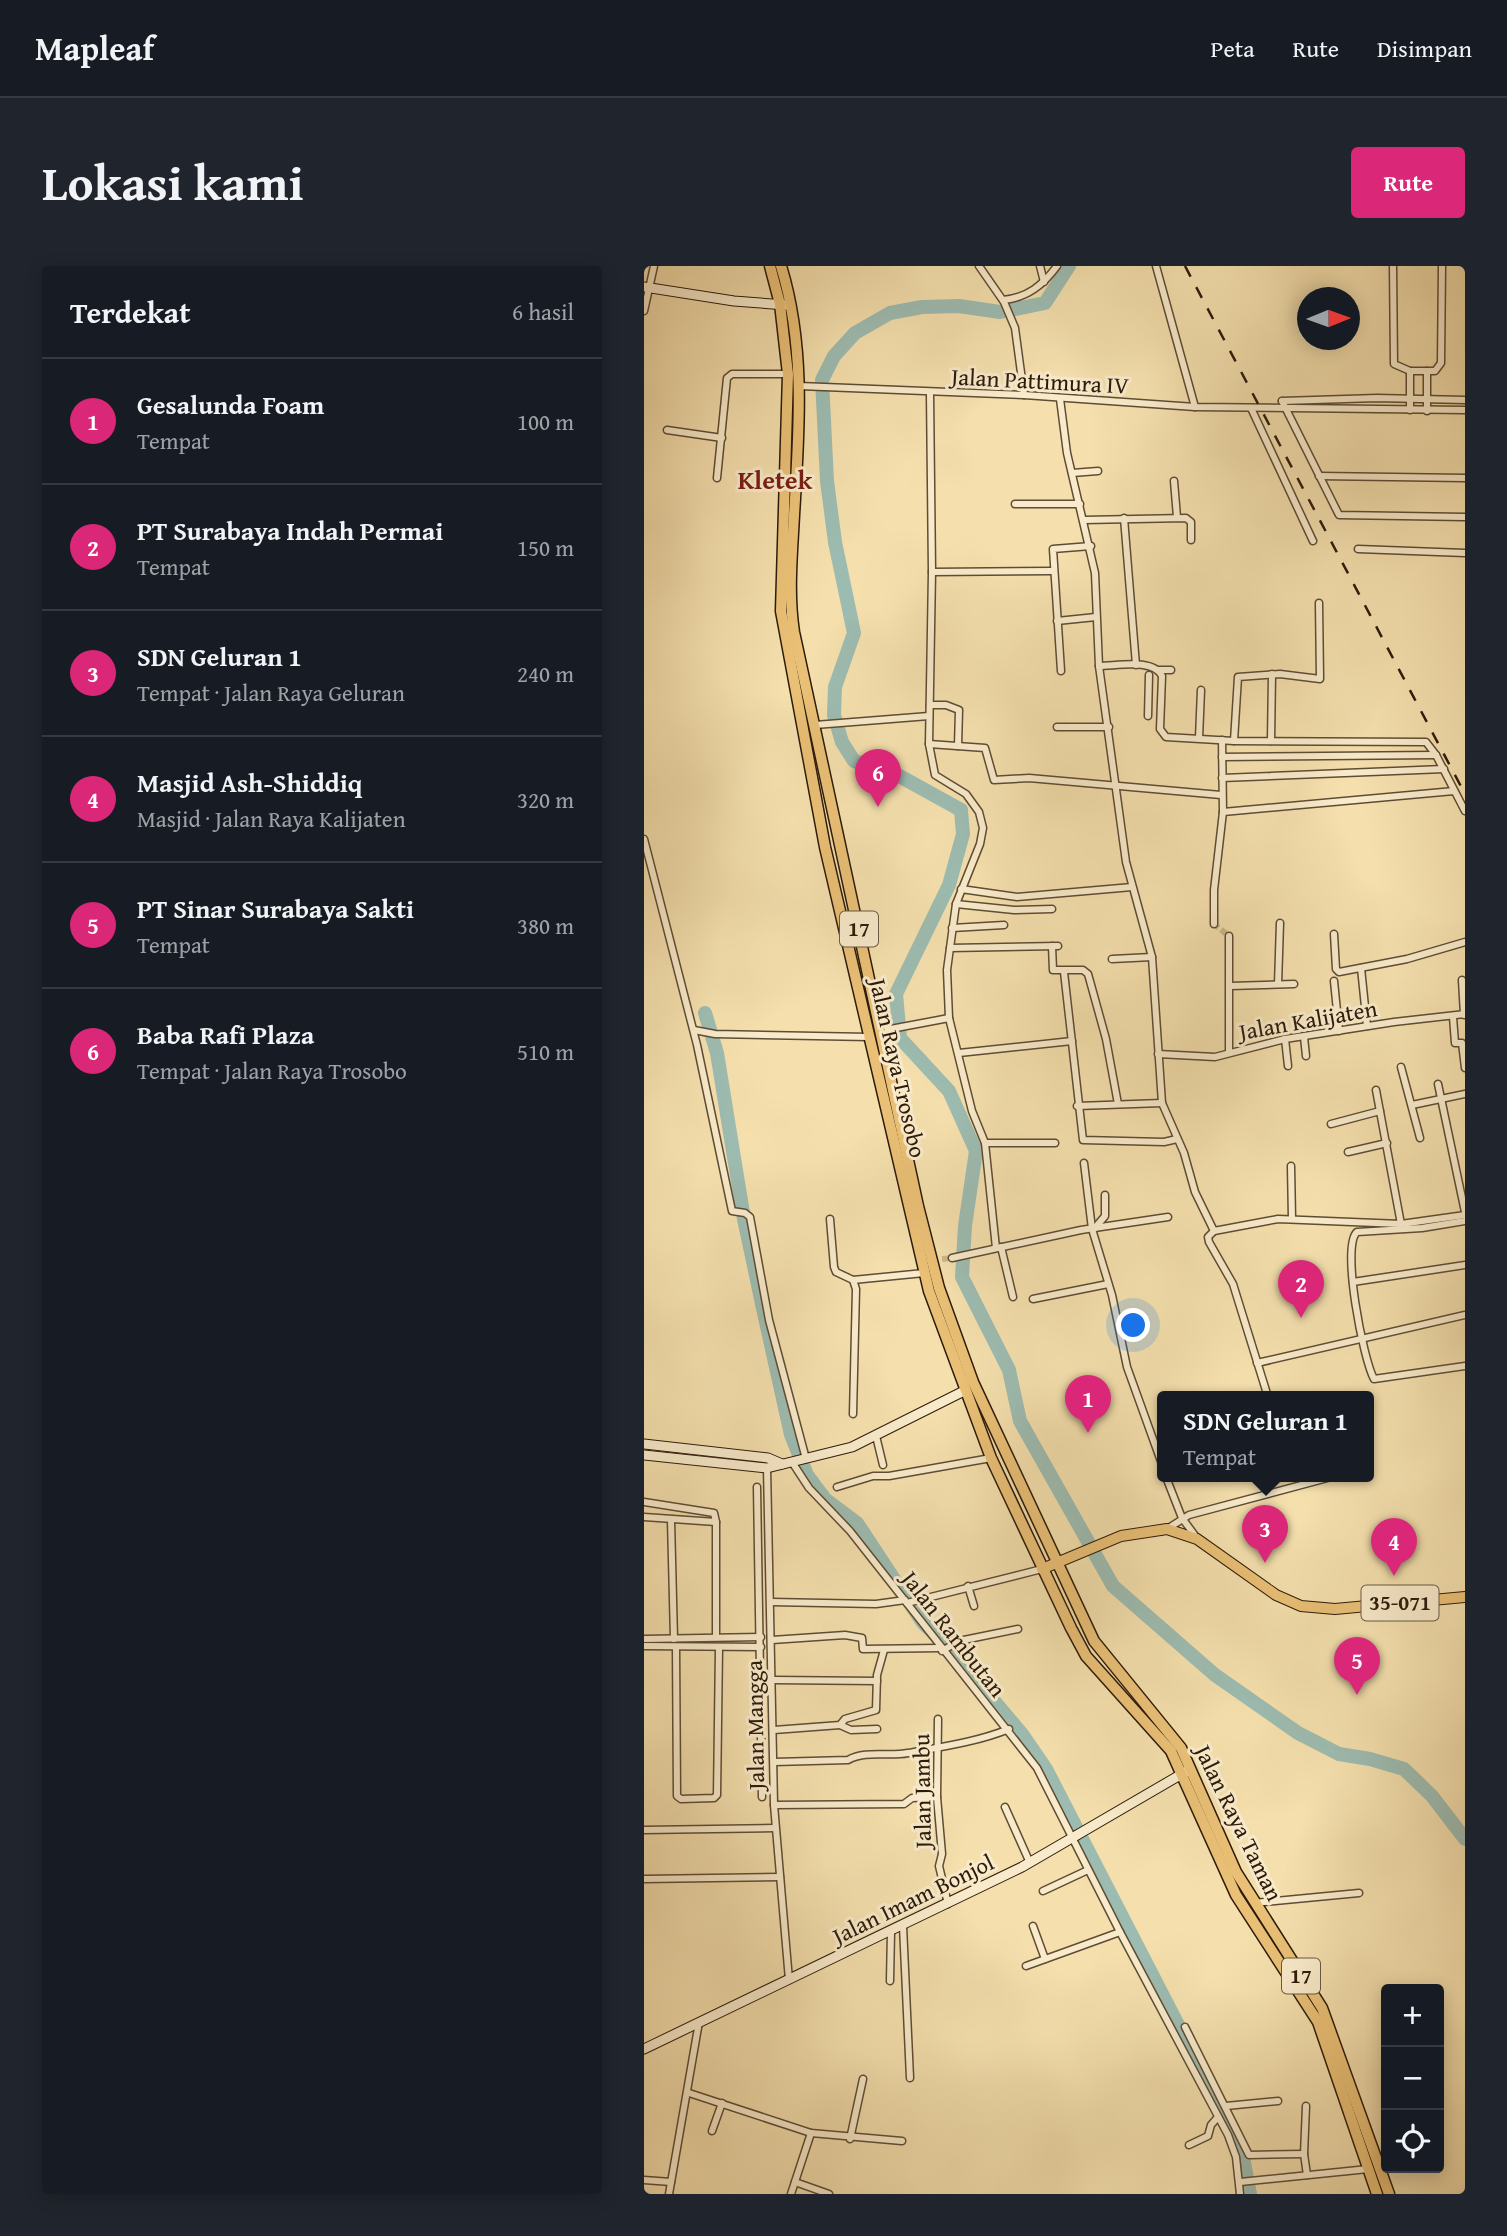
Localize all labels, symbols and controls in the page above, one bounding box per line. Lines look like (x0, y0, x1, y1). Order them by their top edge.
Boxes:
text: Mapleaf (35, 24, 154, 72)
text: Peta (1211, 31, 1254, 66)
text: Rute (1292, 31, 1339, 66)
text: Disimpan (1377, 31, 1472, 66)
text: Lokasi kami (42, 146, 304, 218)
button: Rute (1351, 147, 1465, 218)
north arrow (1297, 287, 1360, 350)
text: Terdekat (70, 290, 190, 334)
text: 6 hasil (512, 295, 574, 328)
street label: Jalan Pattimura IV (947, 359, 1130, 402)
text: Gesalunda Foam (137, 385, 324, 424)
text: 1 (87, 405, 99, 438)
text: 100 m (517, 405, 574, 438)
text: Tempat (137, 424, 210, 457)
district label: Kletek (738, 460, 813, 499)
text: PT Surabaya Indah Permai (137, 511, 443, 550)
text: 2 (87, 531, 99, 564)
text: 150 m (517, 531, 574, 564)
text: Tempat (137, 550, 210, 583)
text: SDN Geluran 1 (137, 637, 302, 676)
text: 3 (87, 657, 99, 690)
text: 240 m (517, 657, 574, 690)
text: Tempat · Jalan Raya Geluran (137, 676, 405, 709)
pin: 6 (855, 749, 901, 807)
text: Masjid Ash-Shiddiq (137, 763, 362, 802)
text: 4 (87, 783, 99, 816)
text: 320 m (517, 783, 574, 816)
text: Masjid · Jalan Raya Kalijaten (137, 802, 406, 835)
text: PT Sinar Surabaya Sakti (137, 889, 414, 928)
text: 5 (87, 909, 99, 942)
text: 380 m (517, 909, 574, 942)
road number: 17 (840, 912, 878, 946)
text: Tempat (137, 928, 210, 961)
street label: Jalan Raya Trosobo (861, 972, 935, 1161)
street label: Jalan Kalijaten (1233, 991, 1380, 1048)
text: Baba Rafi Plaza (137, 1015, 314, 1054)
text: 6 (87, 1035, 99, 1068)
text: 510 m (517, 1035, 574, 1068)
text: Tempat · Jalan Raya Trosobo (137, 1054, 407, 1087)
pin: 2 (1278, 1260, 1324, 1318)
your location (1116, 1308, 1150, 1342)
pin: 1 (1065, 1375, 1111, 1433)
popup (1157, 1391, 1374, 1482)
text: SDN Geluran 1 (1183, 1401, 1348, 1440)
text: Tempat (1183, 1440, 1256, 1473)
pin: 3 (1242, 1505, 1288, 1563)
pin: 4 (1371, 1518, 1417, 1576)
street label: Jalan Rambutan (893, 1561, 1014, 1704)
road number: 35-071 (1362, 1586, 1438, 1620)
pin: 5 (1334, 1637, 1380, 1695)
street label: Jalan Mangga (737, 1660, 772, 1793)
street label: Jalan Jambu (904, 1733, 939, 1852)
street label: Jalan Raya Taman (1186, 1736, 1292, 1906)
street label: Jalan Imam Bonjol (824, 1845, 999, 1953)
road number: 17 (1282, 1958, 1320, 1994)
map controls (1381, 1984, 1444, 2173)
button: + (1381, 1984, 1444, 2047)
button: − (1381, 2047, 1444, 2110)
button: locate (1381, 2110, 1444, 2173)

